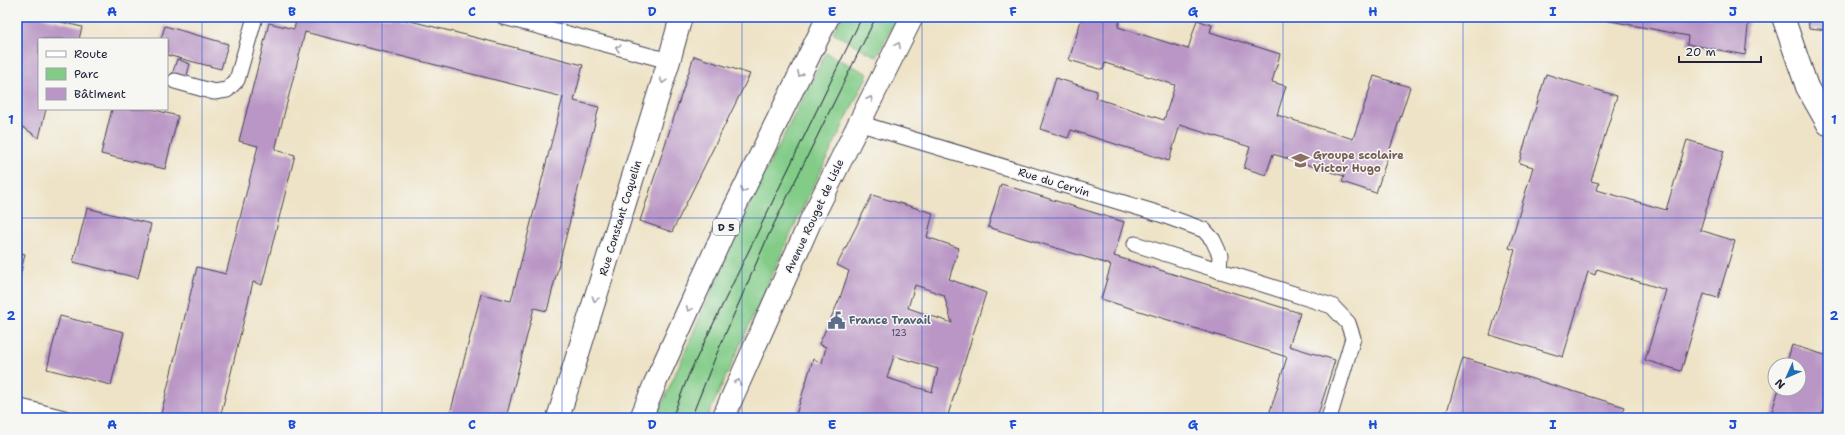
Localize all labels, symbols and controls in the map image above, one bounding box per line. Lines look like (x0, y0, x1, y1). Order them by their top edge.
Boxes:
text: A (107, 3, 117, 20)
text: B (288, 3, 296, 20)
text: C (468, 3, 476, 20)
text: D (647, 3, 657, 20)
text: E (828, 3, 837, 20)
text: F (1009, 3, 1017, 20)
text: G (1188, 3, 1199, 20)
text: H (1368, 3, 1378, 20)
text: I (1549, 3, 1557, 20)
text: J (1729, 3, 1737, 20)
legend (38, 38, 168, 110)
scale bar (1679, 38, 1761, 64)
one-way arrow (893, 41, 901, 49)
one-way arrow (615, 44, 621, 52)
text: 20 m (1685, 44, 1716, 60)
text: Route (74, 46, 108, 62)
text: Parc (74, 66, 99, 82)
one-way arrow (797, 69, 805, 77)
one-way arrow (659, 78, 668, 85)
text: Bâtiment (74, 86, 126, 102)
one-way arrow (866, 96, 873, 104)
text: 1 (8, 111, 14, 128)
text: 1 (1831, 111, 1837, 128)
place label: Groupe scolaire Victor Hugo (1313, 148, 1404, 176)
school or university icon: Groupe scolaire Victor Hugo (1290, 151, 1310, 171)
street label: Avenue Rouget de Lisle (781, 157, 848, 276)
street label: Rue Constant Coquelin (596, 158, 645, 278)
street label: Rue du Cervin (1016, 165, 1092, 201)
one-way arrow (740, 186, 747, 194)
road number: D 5 (713, 219, 739, 235)
one-way arrow (591, 295, 600, 302)
one-way arrow (685, 305, 693, 312)
text: 2 (6, 307, 16, 324)
text: 2 (1829, 307, 1839, 324)
public building icon: France Travail (826, 310, 846, 330)
place label: France Travail (849, 313, 931, 328)
house number: 123 (891, 327, 907, 339)
north arrow (1767, 357, 1807, 397)
text: N (1772, 375, 1789, 392)
one-way arrow (734, 379, 742, 386)
text: A (107, 416, 117, 433)
text: B (288, 416, 296, 433)
text: C (468, 416, 476, 433)
text: D (647, 416, 657, 433)
text: E (828, 416, 837, 433)
text: F (1009, 416, 1017, 433)
text: G (1188, 416, 1199, 433)
text: H (1368, 416, 1378, 433)
text: I (1549, 416, 1557, 433)
text: J (1729, 416, 1737, 433)

